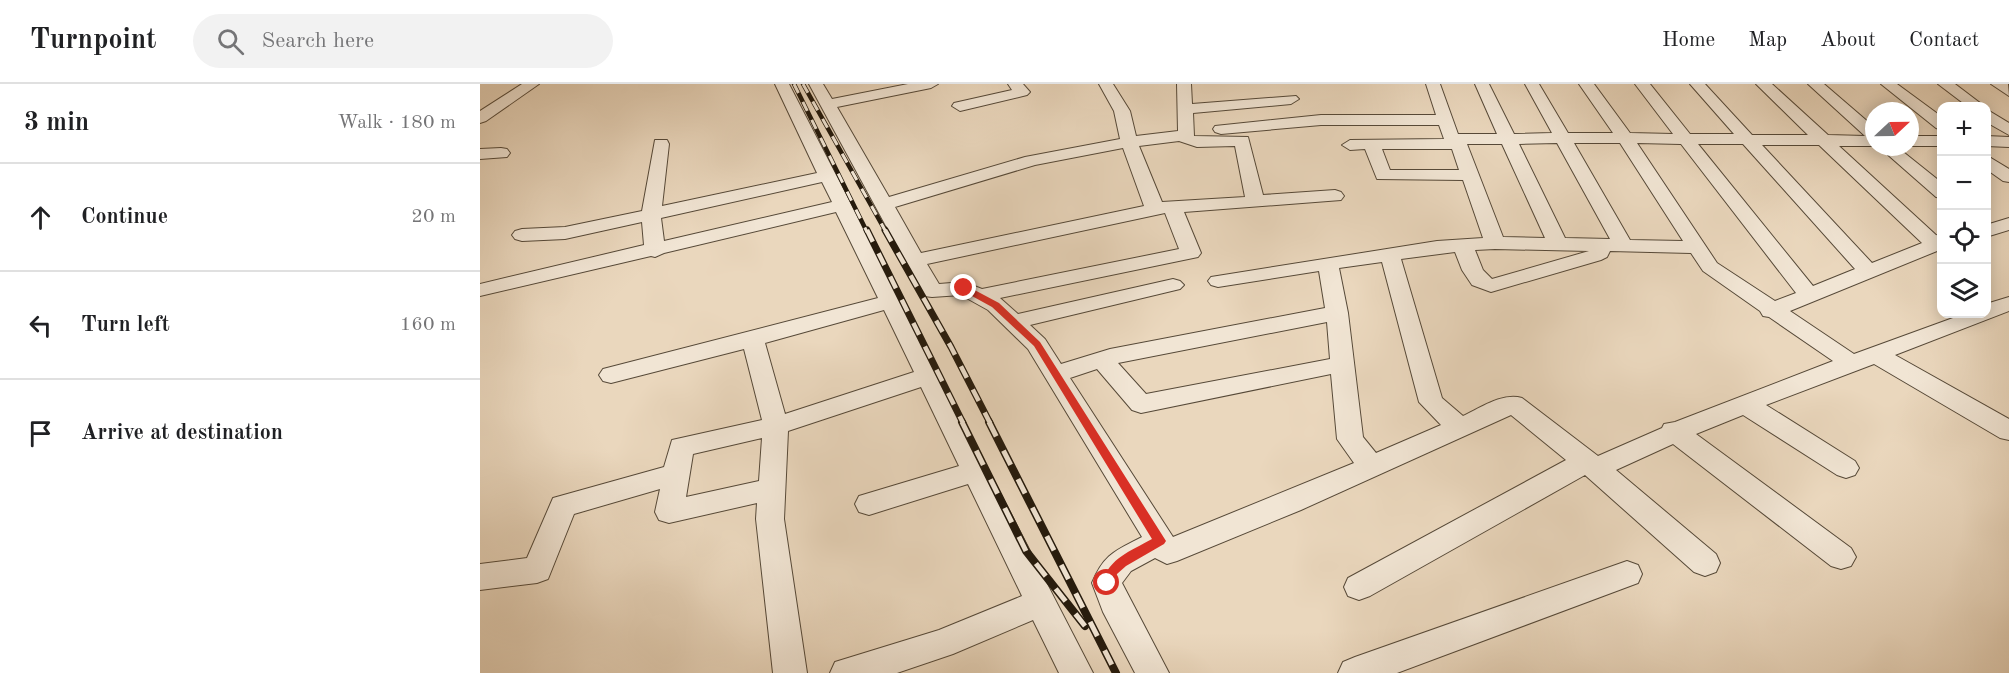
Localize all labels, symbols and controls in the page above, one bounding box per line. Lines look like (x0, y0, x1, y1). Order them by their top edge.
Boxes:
search box (193, 14, 613, 68)
icon: search (214, 25, 247, 58)
text: Turnpoint (30, 27, 157, 55)
text: Search here (262, 30, 374, 52)
text: Home (1662, 30, 1715, 51)
text: Map (1748, 30, 1787, 51)
text: About (1820, 30, 1876, 51)
text: Contact (1909, 30, 1979, 51)
north arrow (1865, 102, 1919, 156)
map controls (1937, 102, 1991, 318)
button: + (1937, 102, 1991, 156)
text: 3 min (24, 110, 89, 136)
text: Walk · 180 m (337, 113, 456, 133)
button: − (1937, 156, 1991, 210)
icon: ahead (24, 201, 57, 234)
text: Continue (81, 206, 168, 228)
text: 20 m (411, 207, 456, 227)
button: locate (1937, 210, 1991, 264)
button: layers (1937, 264, 1991, 318)
route end (950, 274, 976, 300)
icon: left (24, 309, 57, 342)
text: Turn left (81, 314, 170, 336)
text: 160 m (400, 315, 456, 335)
icon: arrive (24, 417, 57, 450)
text: Arrive at destination (81, 422, 283, 444)
route start (1093, 569, 1119, 595)

